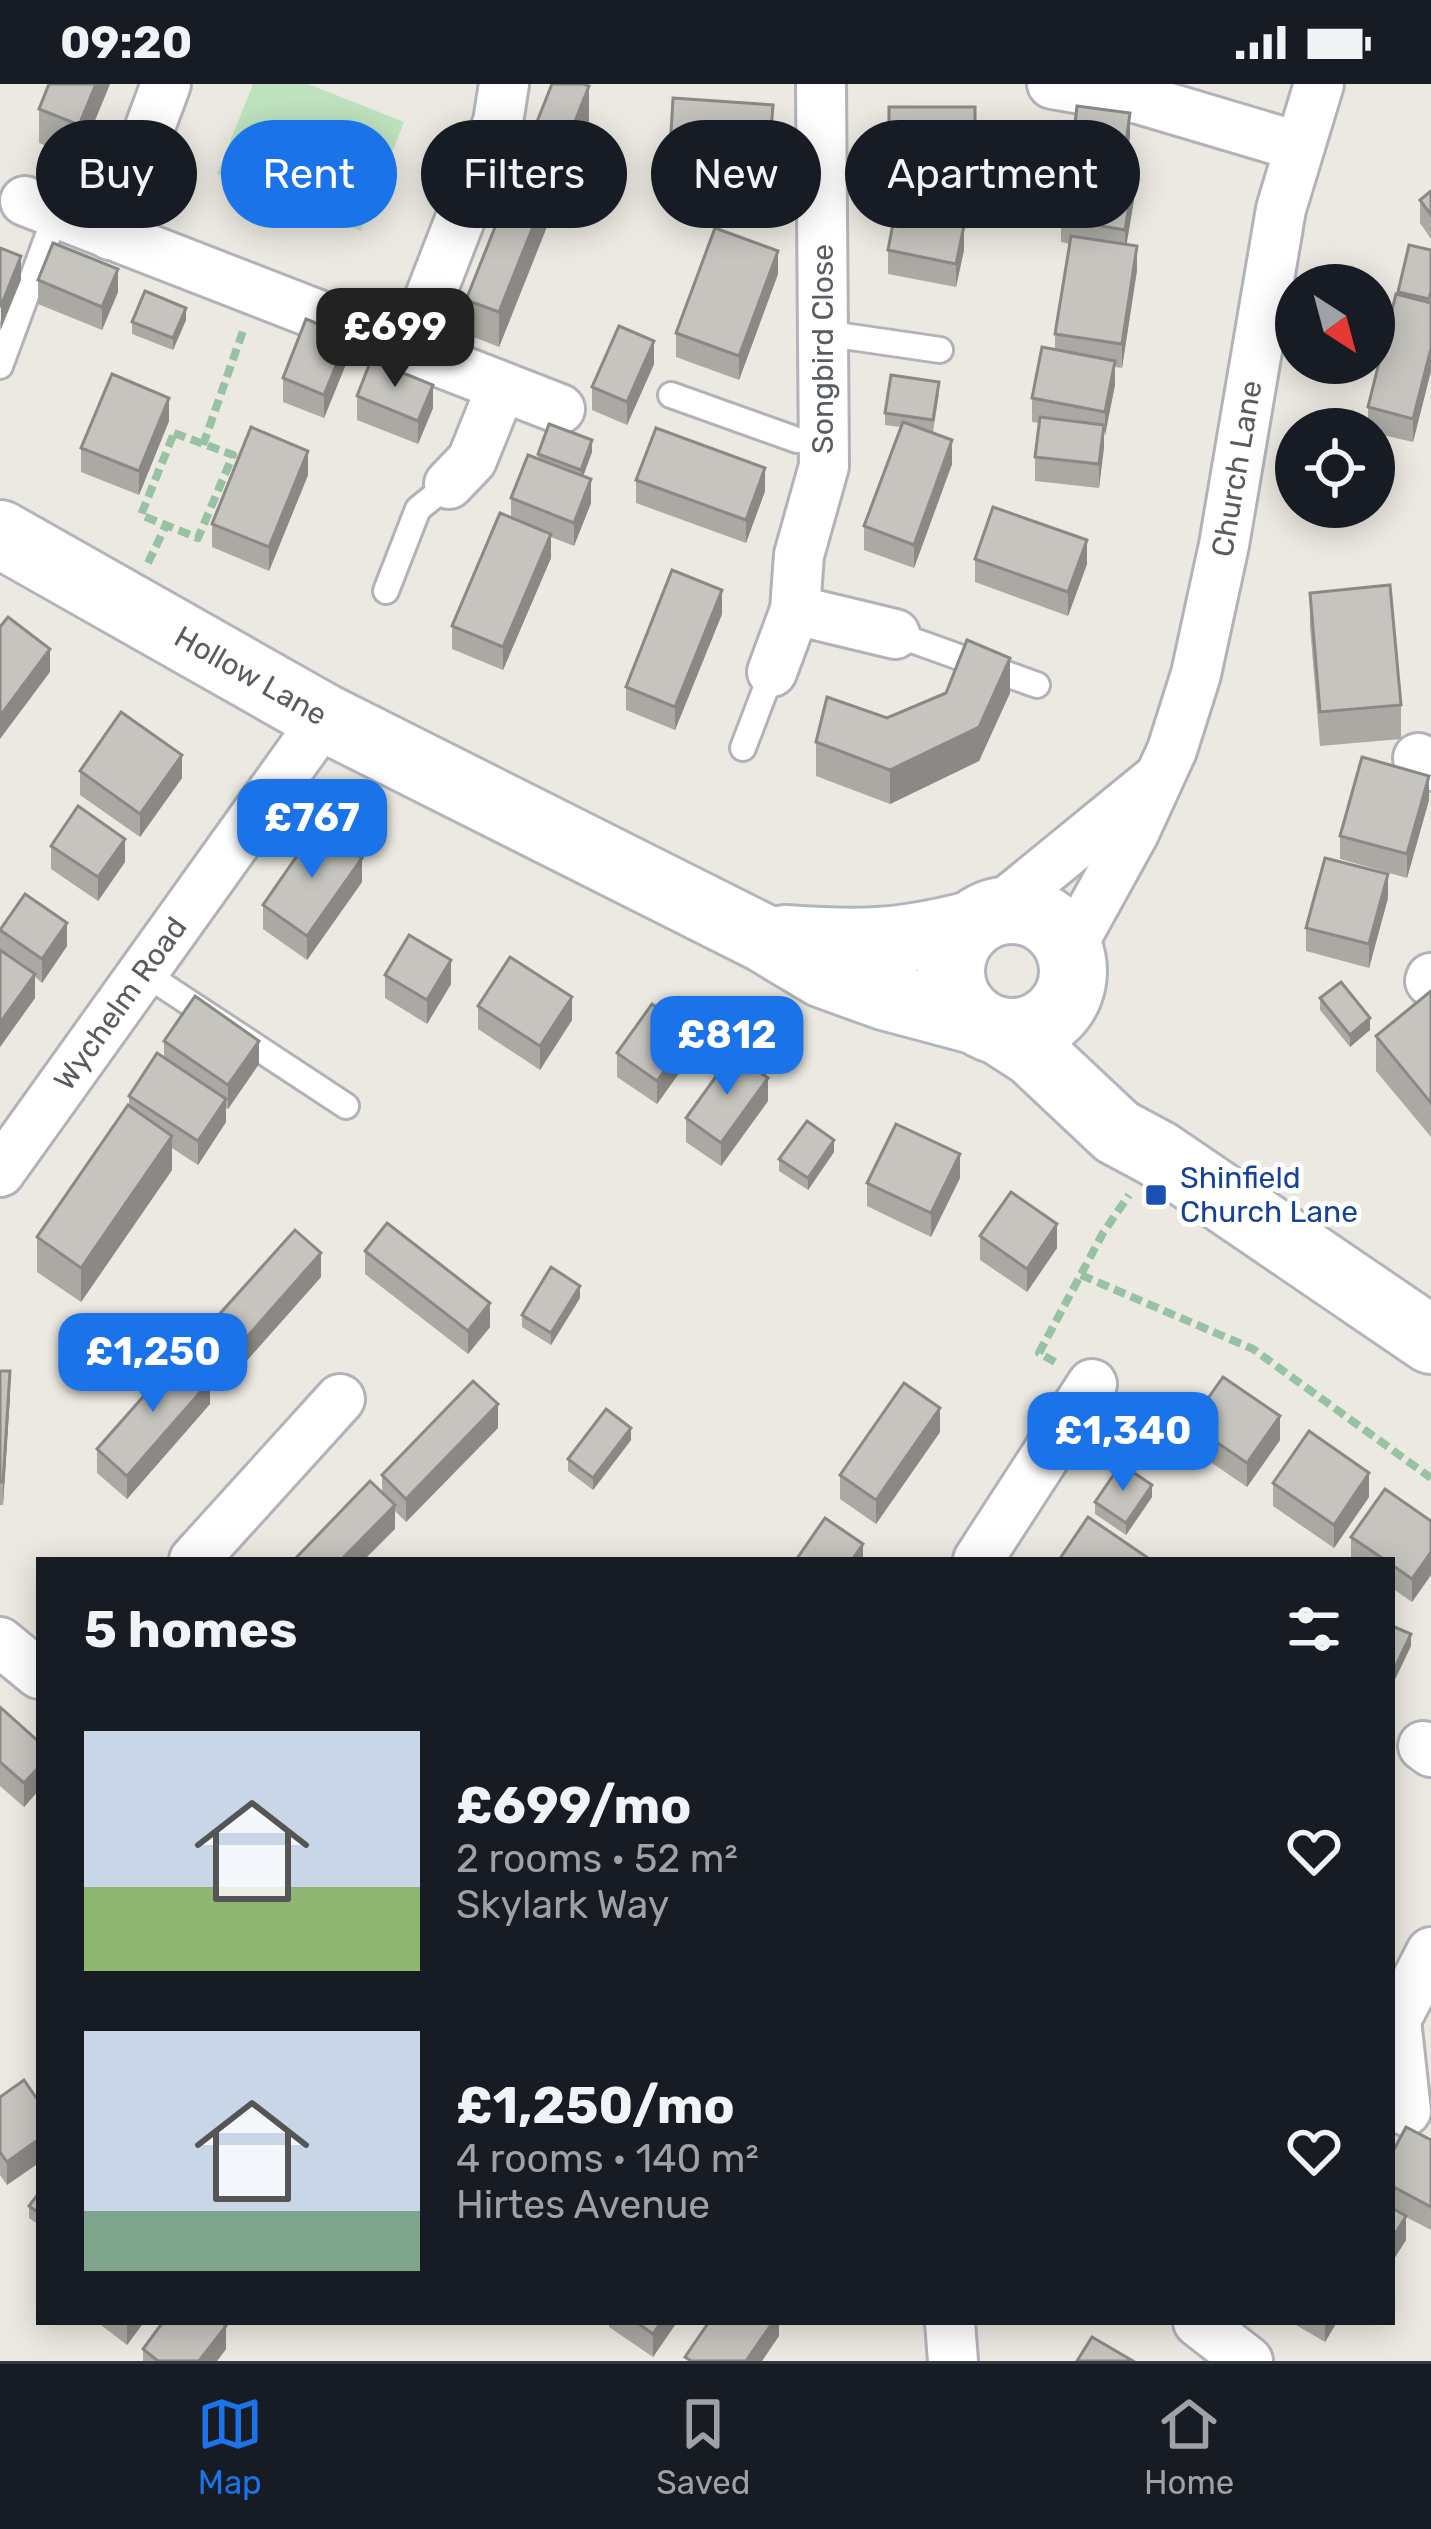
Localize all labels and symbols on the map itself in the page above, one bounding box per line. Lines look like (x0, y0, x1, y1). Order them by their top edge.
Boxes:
street label: Songbird Close (805, 244, 841, 454)
north arrow (1275, 264, 1395, 384)
pin: £699 (324, 288, 466, 390)
street label: Church Lane (1204, 378, 1270, 560)
street label: Hollow Lane (168, 619, 333, 733)
pin: £767 (241, 779, 383, 881)
street label: Wychelm Road (46, 910, 195, 1097)
pin: £812 (656, 996, 798, 1098)
place label: Shinfield Church Lane (1180, 1160, 1358, 1230)
marker: Shinfield Church Lane (1143, 1182, 1169, 1208)
pin: £1,250 (55, 1313, 251, 1415)
pin: £1,340 (1025, 1392, 1221, 1494)

